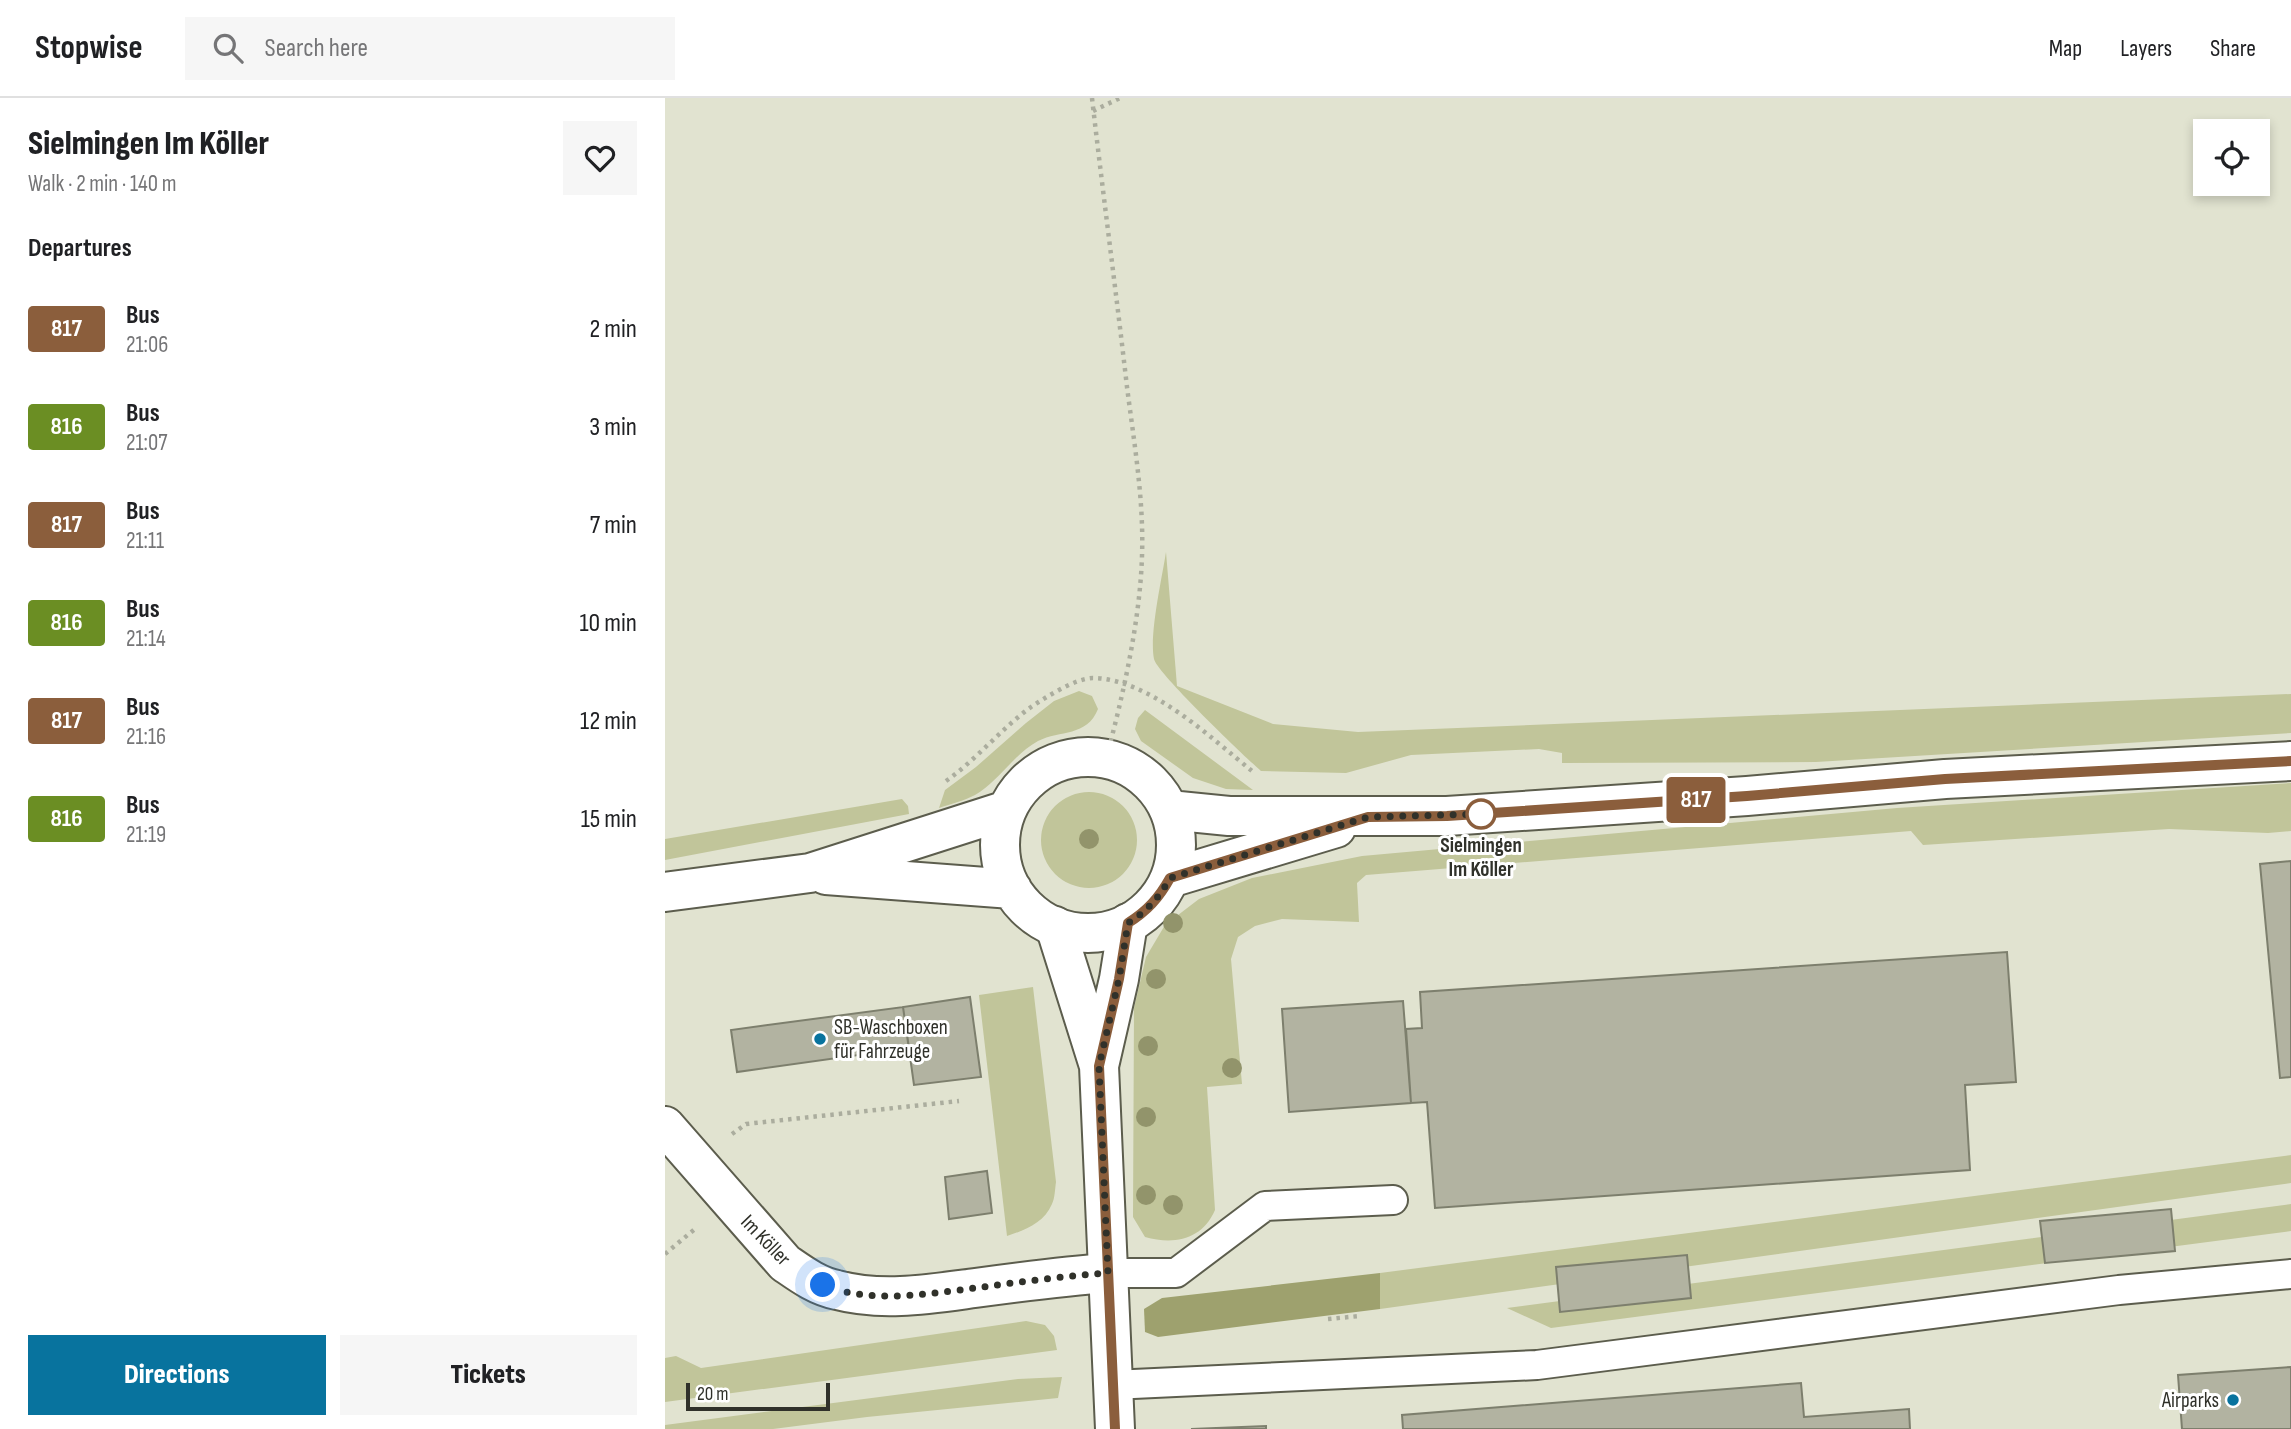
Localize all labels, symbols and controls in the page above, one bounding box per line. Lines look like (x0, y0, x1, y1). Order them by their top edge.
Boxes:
search box (185, 17, 675, 80)
text: Stopwise (35, 28, 143, 68)
icon: search (209, 29, 247, 67)
text: Search here (265, 33, 368, 64)
text: Map (2049, 34, 2082, 63)
text: Layers (2120, 34, 2172, 63)
text: Share (2210, 34, 2256, 63)
map controls (2193, 119, 2270, 196)
button: locate (2193, 119, 2270, 196)
button: heart (563, 121, 637, 195)
text: Sielmingen Im Köller (28, 124, 269, 164)
text: Walk · 2 min · 140 m (28, 170, 176, 198)
text: Departures (28, 233, 132, 264)
text: Bus (126, 300, 160, 331)
text: 817 (51, 314, 82, 343)
text: 2 min (589, 314, 637, 345)
text: 21:06 (126, 331, 168, 359)
text: Bus (126, 398, 160, 429)
text: 816 (50, 412, 83, 441)
text: 3 min (589, 412, 637, 443)
text: 21:07 (126, 429, 167, 457)
text: Bus (126, 496, 160, 527)
text: 817 (51, 510, 82, 539)
text: 7 min (590, 510, 637, 541)
text: 21:11 (126, 527, 164, 555)
text: Bus (126, 594, 160, 625)
text: 816 (50, 608, 83, 637)
text: 10 min (580, 608, 637, 639)
text: 21:14 (126, 625, 166, 653)
text: Bus (126, 692, 160, 723)
text: 817 (51, 706, 82, 735)
text: 12 min (580, 706, 637, 737)
text: 21:16 (126, 723, 166, 751)
line badge: 817 (1656, 777, 1736, 823)
text: 817 (1680, 785, 1712, 814)
text: Bus (126, 790, 160, 821)
marker: Sielmingen Im Köller (1466, 799, 1496, 829)
text: 816 (50, 804, 83, 833)
text: 15 min (581, 804, 637, 835)
text: 21:19 (126, 821, 166, 849)
place label: Sielmingen Im Köller (1440, 833, 1522, 882)
place label: SB-Waschboxen für Fahrzeuge (834, 1015, 948, 1064)
marker: SB-Waschboxen für Fahrzeuge (812, 1031, 828, 1047)
street label: Im Köller (735, 1210, 796, 1271)
your location (805, 1267, 840, 1302)
button: Directions (28, 1335, 326, 1415)
button: Tickets (340, 1335, 637, 1415)
scale bar (686, 1380, 829, 1412)
text: 20 m (697, 1383, 729, 1406)
place label: Airparks (2161, 1388, 2219, 1413)
marker: Airparks (2225, 1392, 2241, 1408)

